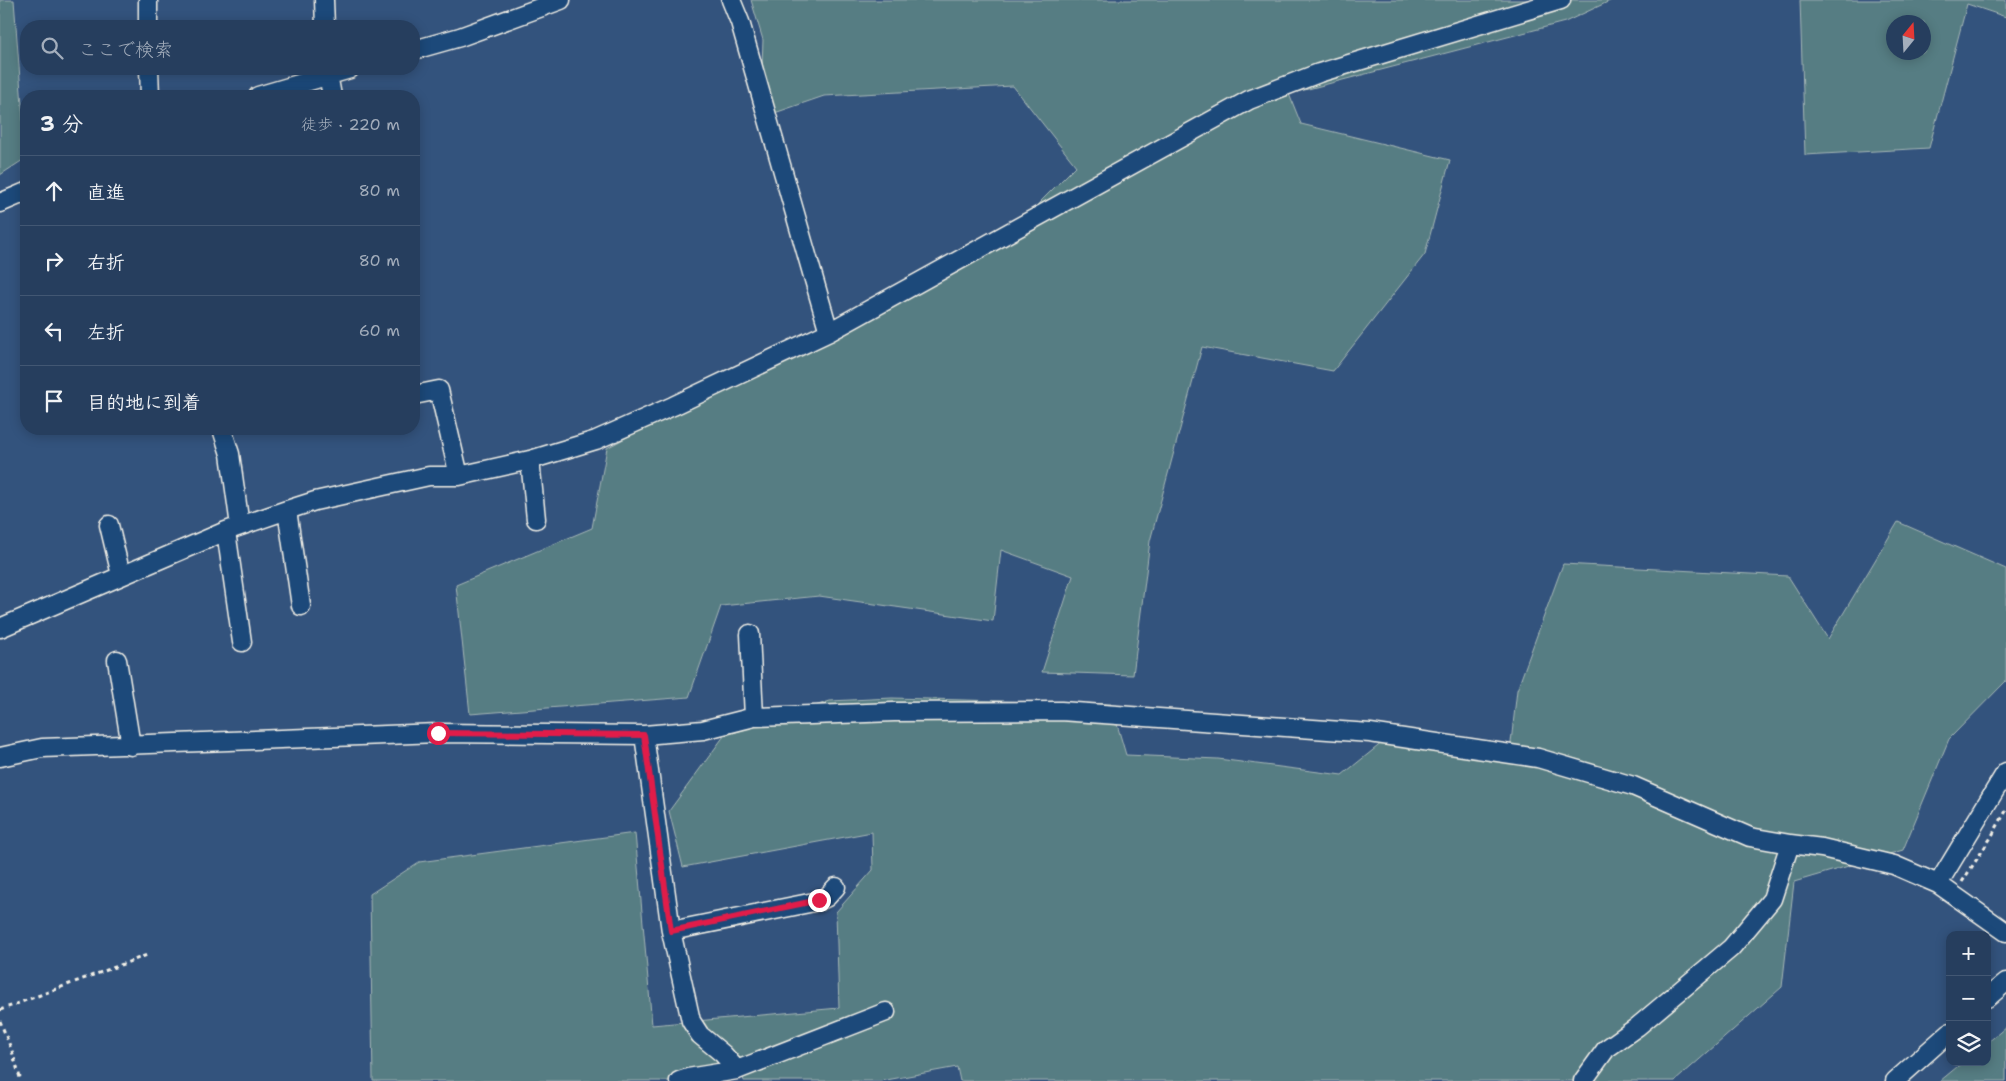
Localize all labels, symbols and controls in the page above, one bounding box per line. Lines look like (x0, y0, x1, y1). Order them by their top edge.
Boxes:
north arrow (1886, 15, 1931, 60)
search box (20, 20, 420, 75)
icon: search (38, 34, 66, 62)
text: ここで検索 (78, 37, 173, 62)
text: 3 分 (40, 110, 83, 138)
text: 徒歩 · 220 m (301, 114, 400, 135)
icon: ahead (40, 177, 68, 205)
text: 直進 (87, 180, 125, 205)
text: 80 m (359, 180, 400, 201)
icon: right (40, 247, 68, 275)
text: 右折 (87, 250, 125, 275)
text: 80 m (359, 250, 400, 271)
icon: left (40, 317, 68, 345)
text: 左折 (87, 320, 125, 345)
text: 60 m (359, 320, 400, 341)
icon: arrive (40, 387, 68, 415)
text: 目的地に到着 (87, 390, 201, 415)
route start (427, 722, 450, 745)
route end (808, 889, 831, 912)
map controls (1946, 931, 1991, 1066)
button: + (1946, 931, 1991, 976)
button: − (1946, 976, 1991, 1021)
button: layers (1946, 1021, 1991, 1066)

